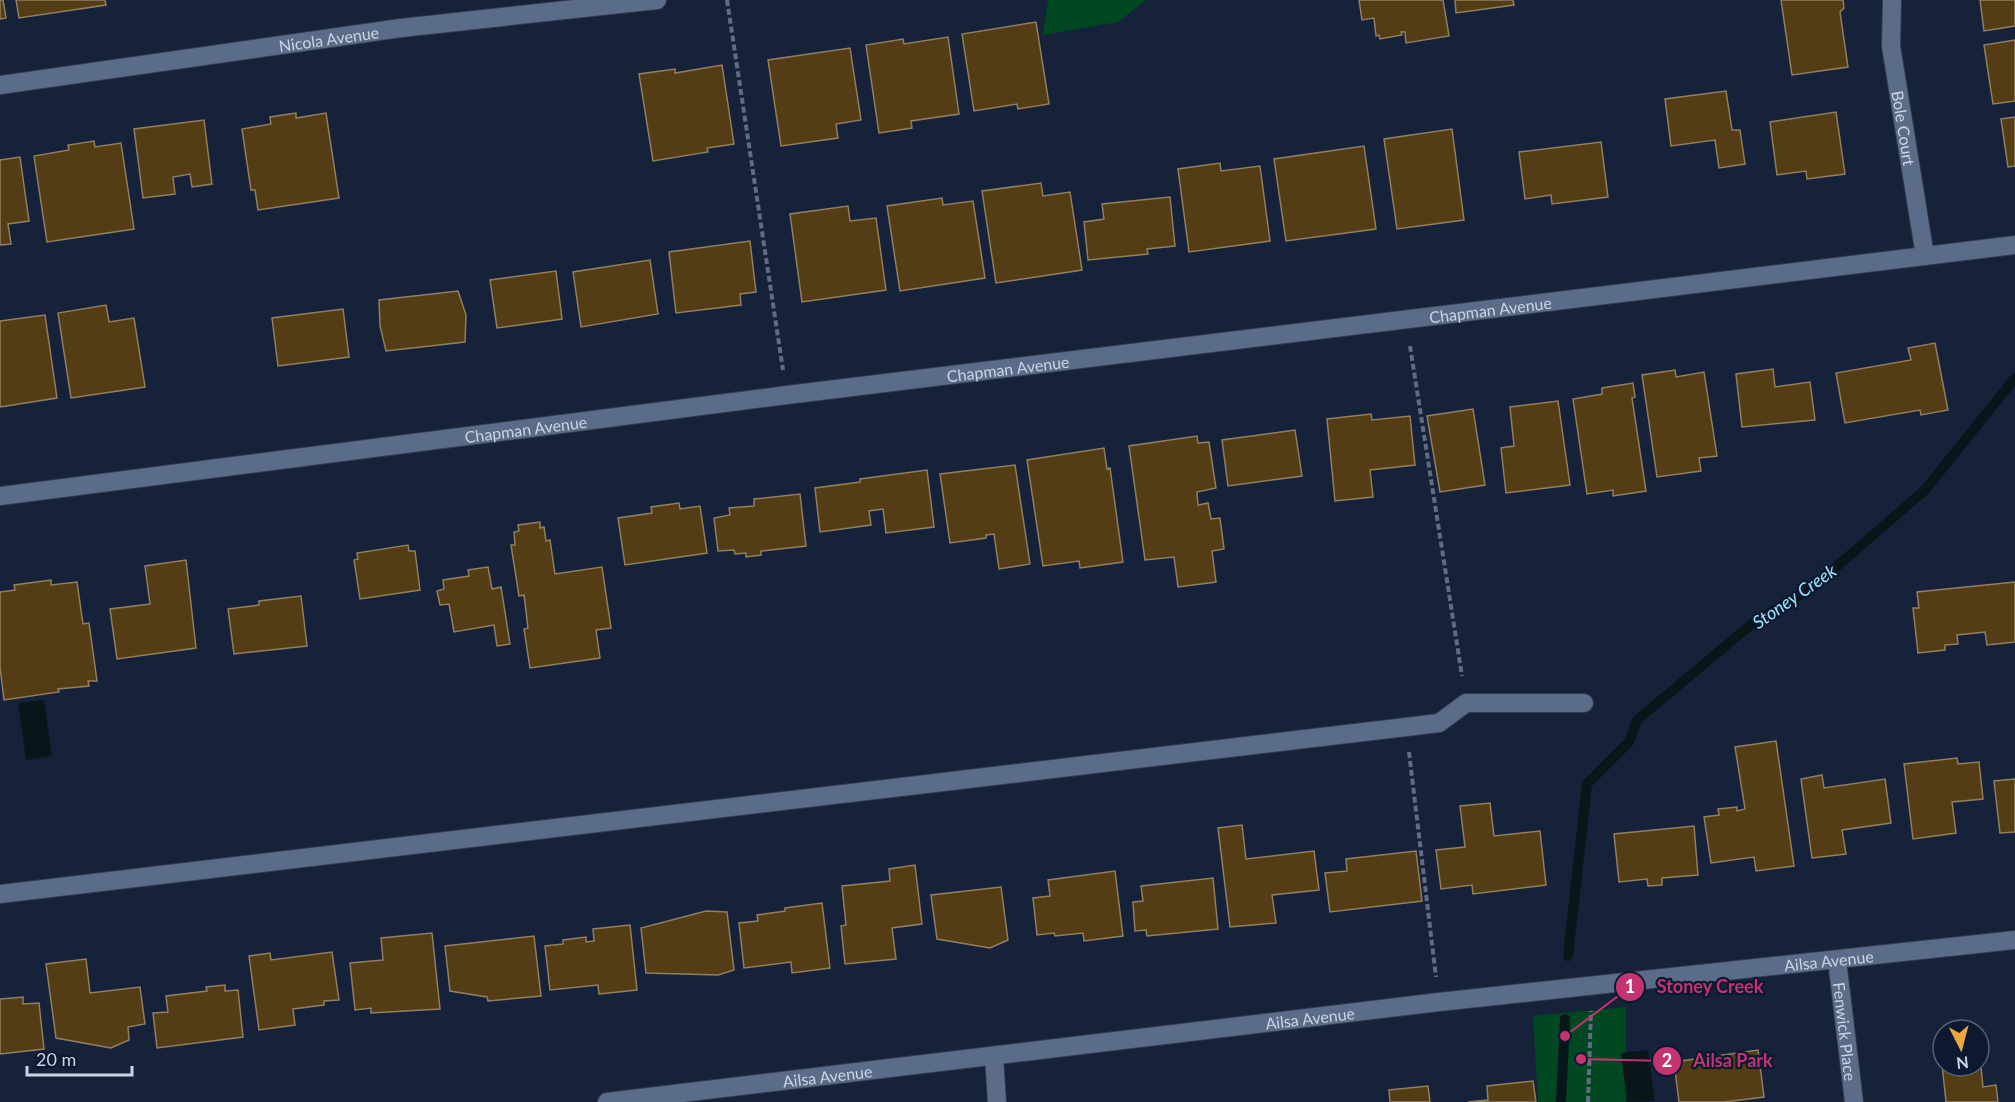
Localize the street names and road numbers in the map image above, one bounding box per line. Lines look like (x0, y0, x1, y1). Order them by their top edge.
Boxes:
street label: Nicola Avenue (277, 22, 380, 55)
street label: Bole Court (1889, 89, 1920, 167)
street label: Chapman Avenue (1428, 292, 1553, 326)
street label: Chapman Avenue (946, 351, 1070, 385)
street label: Chapman Avenue (463, 411, 588, 446)
street label: Ailsa Avenue (1783, 946, 1874, 974)
street label: Fenwick Place (1830, 981, 1861, 1082)
street label: Ailsa Avenue (1264, 1003, 1356, 1032)
street label: Ailsa Avenue (782, 1061, 873, 1090)

